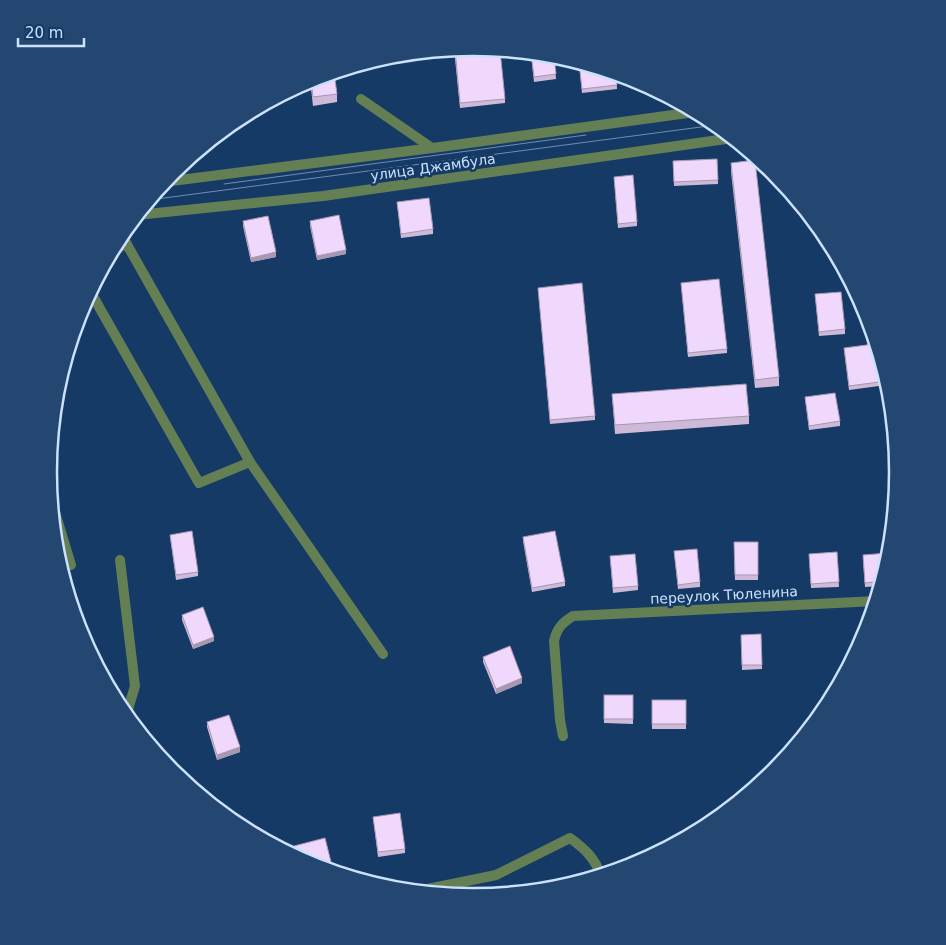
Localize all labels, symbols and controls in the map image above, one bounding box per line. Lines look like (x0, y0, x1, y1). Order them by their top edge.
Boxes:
scale bar (18, 15, 84, 47)
text: 20 m (25, 24, 63, 42)
street label: улица Джамбула (369, 150, 497, 184)
street label: переулок Тюленина (650, 583, 798, 607)

